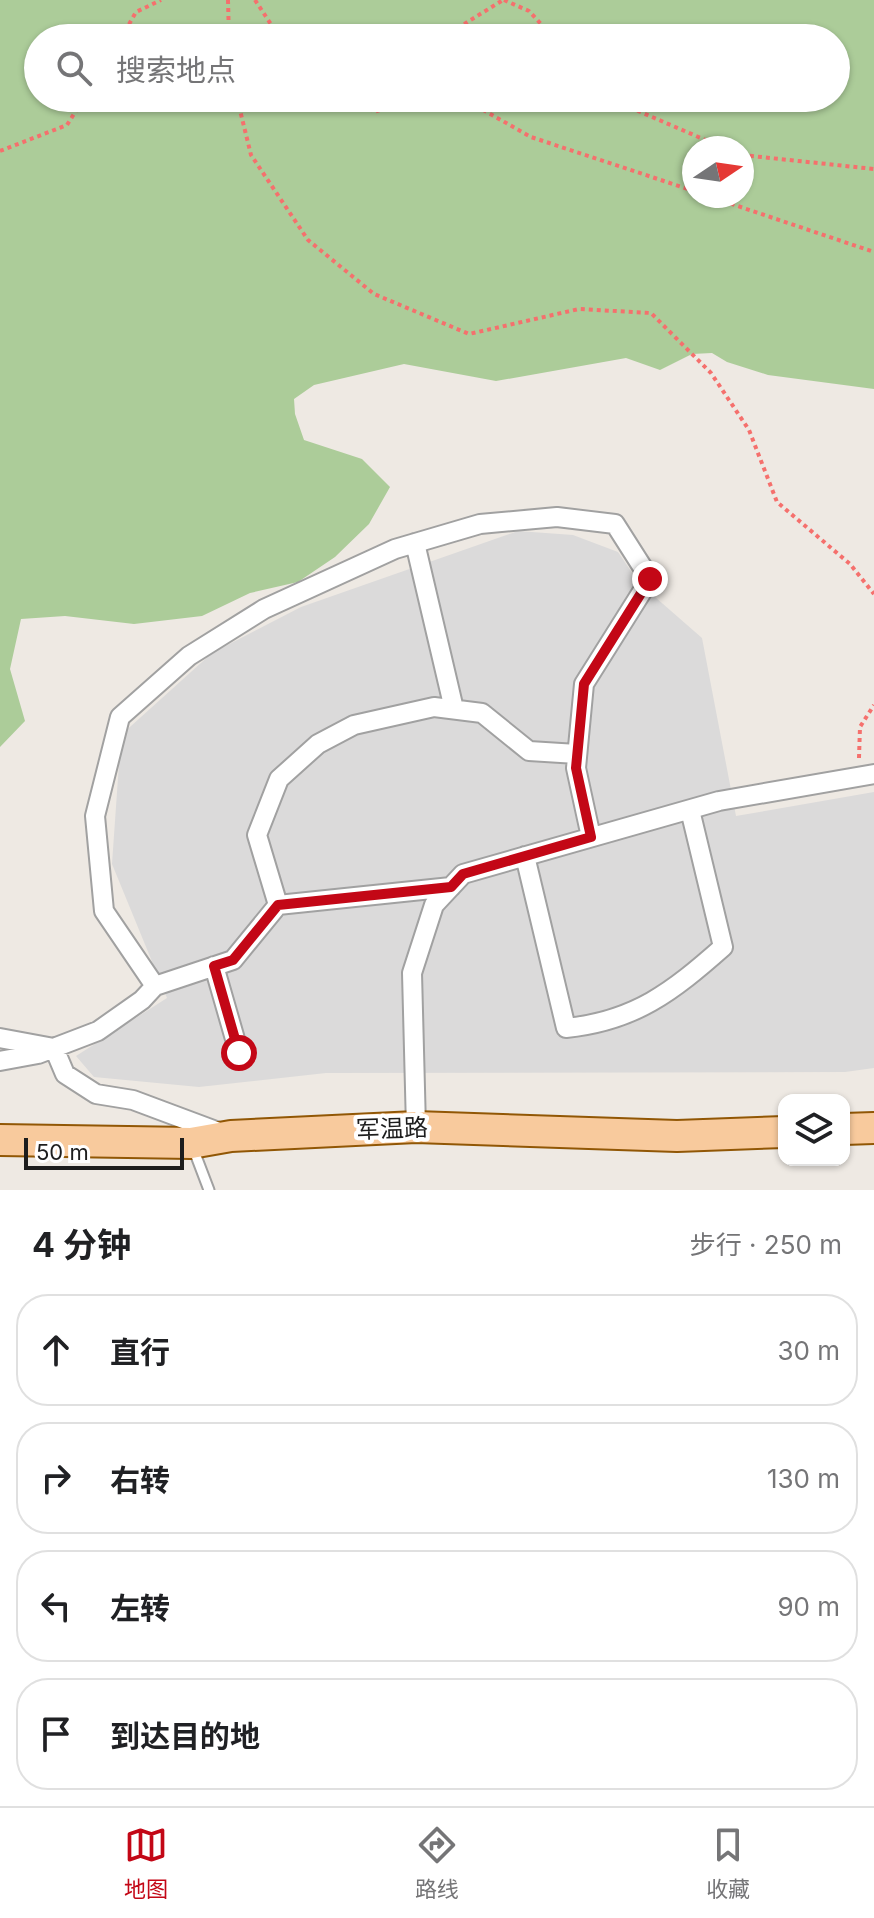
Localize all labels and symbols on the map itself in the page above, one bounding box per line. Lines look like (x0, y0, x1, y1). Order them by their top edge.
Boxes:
north arrow (682, 136, 754, 208)
route end (632, 561, 668, 597)
route start (221, 1035, 257, 1071)
street label: 军温路 (355, 1113, 428, 1144)
scale bar (24, 1134, 184, 1170)

